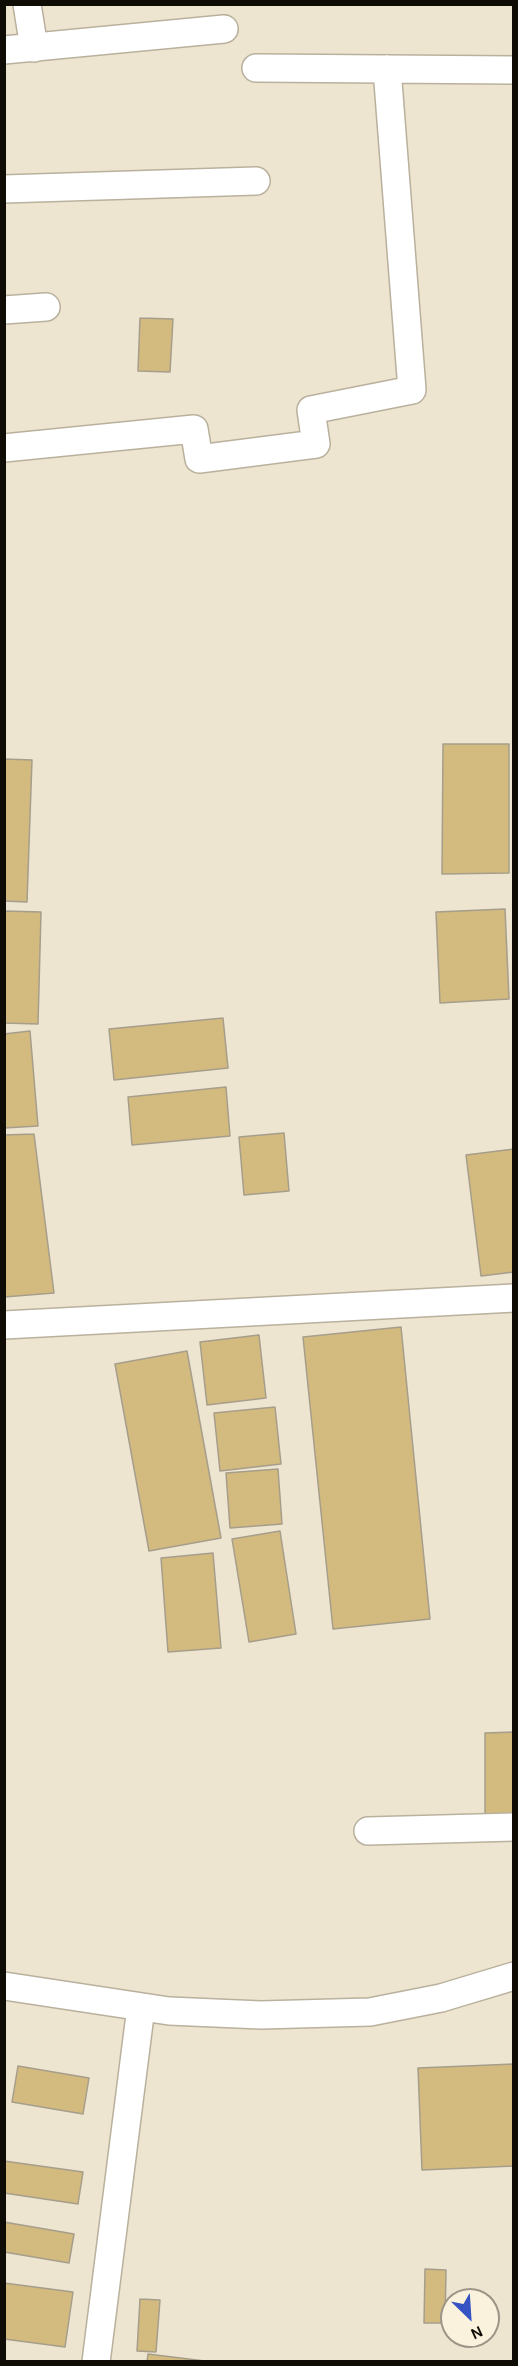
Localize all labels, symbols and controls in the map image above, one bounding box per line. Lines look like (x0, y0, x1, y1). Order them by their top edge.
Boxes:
north arrow (440, 2288, 500, 2348)
text: N (468, 2322, 486, 2344)

